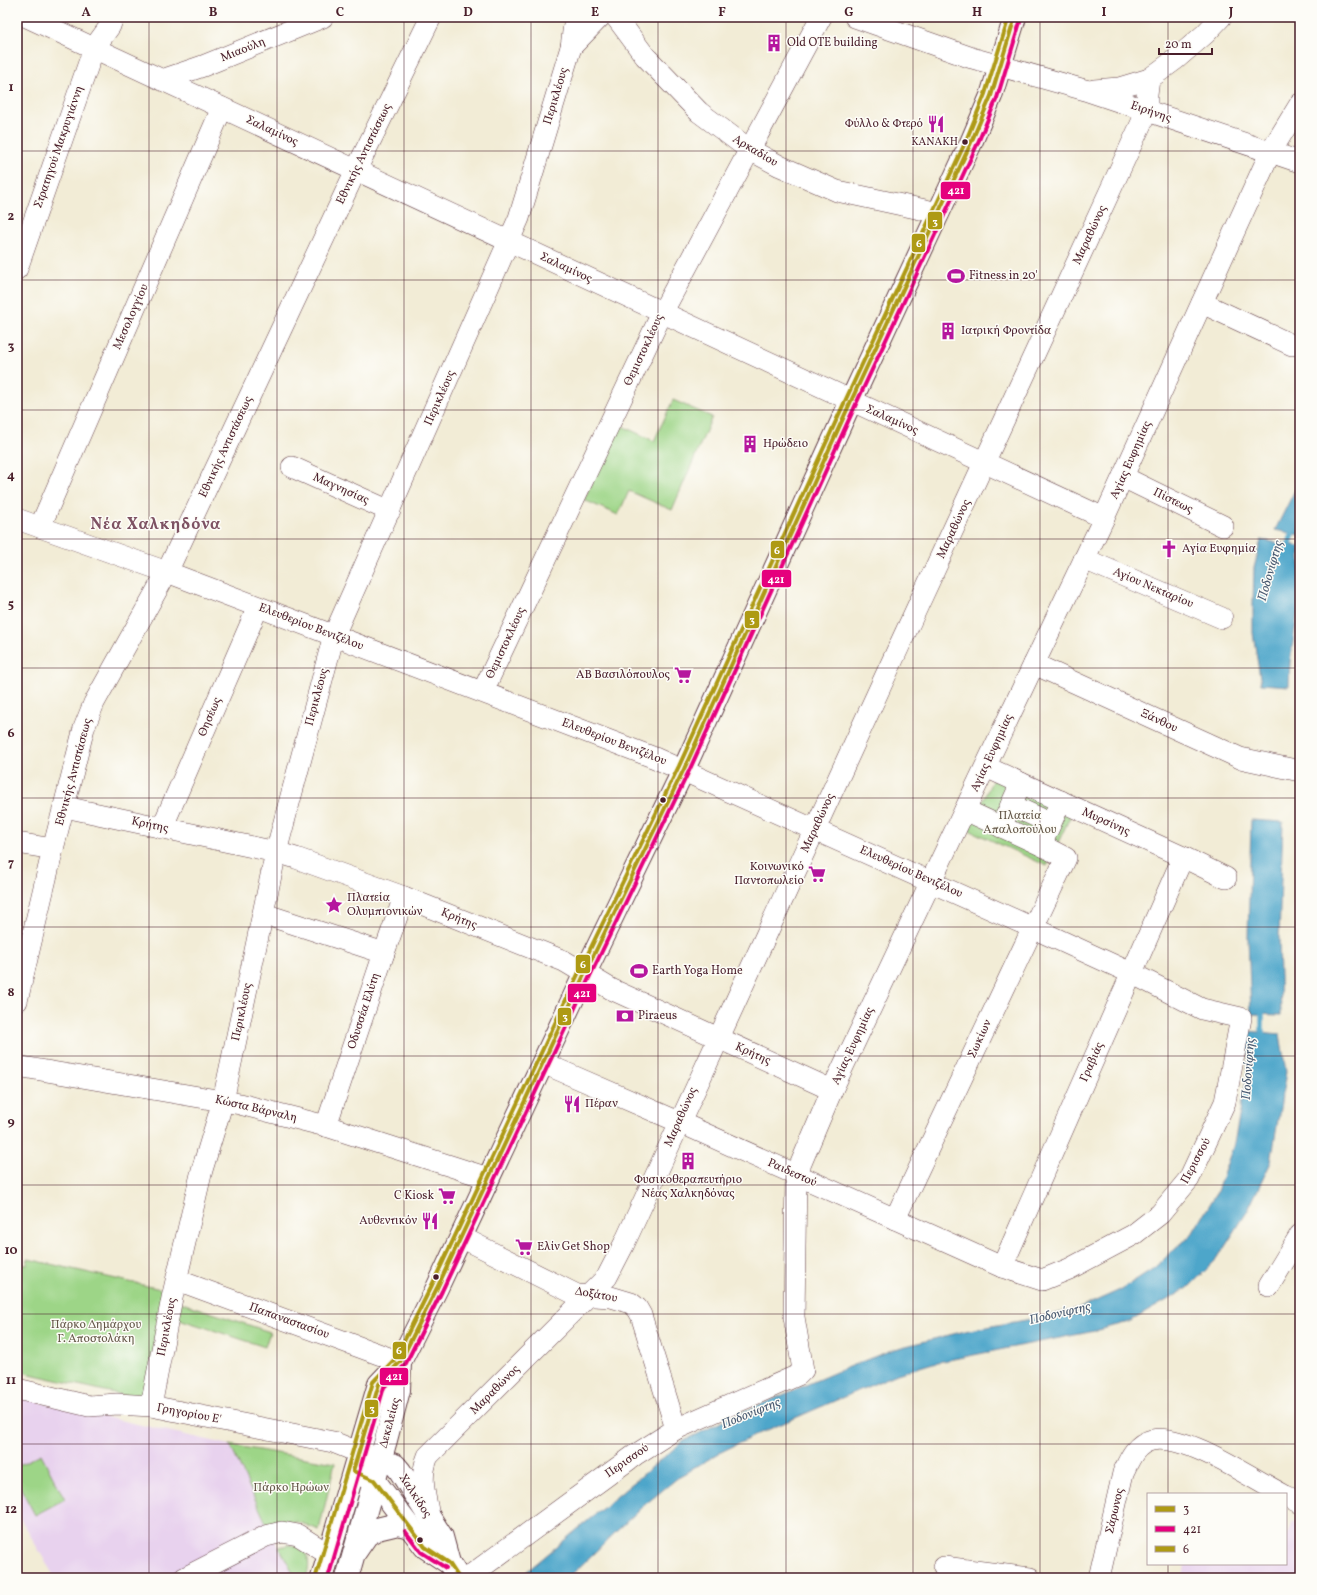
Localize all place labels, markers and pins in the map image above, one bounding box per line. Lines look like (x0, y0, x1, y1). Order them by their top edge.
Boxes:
building icon: Old OTE building (764, 33, 784, 53)
place label: Old OTE building (787, 35, 878, 51)
restaurant icon: Φύλλο & Φτερό (926, 114, 946, 134)
place label: Φύλλο & Φτερό (845, 116, 923, 132)
place label: ΚΑΝΑΚΗ (911, 135, 958, 150)
marker: ΚΑΝΑΚΗ (960, 137, 970, 147)
sports icon: Fitness in 20' (946, 266, 966, 286)
place label: Fitness in 20' (969, 268, 1038, 284)
building icon: Ιατρική Φροντίδα (938, 321, 958, 341)
place label: Ιατρική Φροντίδα (961, 323, 1051, 339)
building icon: Ηρώδειο (740, 434, 760, 454)
place label: Ηρώδειο (763, 436, 808, 452)
church icon: Αγία Ευφημία (1159, 539, 1179, 559)
place label: Αγία Ευφημία (1182, 541, 1256, 557)
supermarket icon: ΑΒ Βασιλόπουλος (673, 665, 693, 685)
place label: ΑΒ Βασιλόπουλος (576, 667, 670, 683)
unlabelled marker (658, 795, 668, 805)
place label: Κοινωνικό Παντοπωλείο (734, 859, 804, 889)
supermarket icon: Κοινωνικό Παντοπωλείο (807, 864, 827, 884)
place label: Πλατεία Ολυμπιονικών (347, 890, 422, 920)
place icon: Πλατεία Ολυμπιονικών (324, 895, 344, 915)
sports icon: Earth Yoga Home (629, 961, 649, 981)
place label: Earth Yoga Home (652, 963, 743, 979)
bank icon: Piraeus (615, 1006, 635, 1026)
place label: Piraeus (638, 1008, 677, 1024)
restaurant icon: Πέραν (562, 1094, 582, 1114)
place label: Πέραν (585, 1096, 618, 1112)
building icon: Φυσικοθεραπευτήριο Νέας Χαλκηδόνας (678, 1151, 698, 1171)
place label: Φυσικοθεραπευτήριο Νέας Χαλκηδόνας (634, 1172, 742, 1202)
supermarket icon: C Kiosk (437, 1186, 457, 1206)
place label: C Kiosk (394, 1188, 434, 1204)
restaurant icon: Αυθεντικόν (420, 1211, 440, 1231)
place label: Αυθεντικόν (359, 1213, 417, 1229)
supermarket icon: Ελίν Get Shop (514, 1237, 534, 1257)
place label: Ελίν Get Shop (537, 1239, 610, 1255)
unlabelled marker (431, 1272, 441, 1282)
unlabelled marker (415, 1535, 425, 1545)

